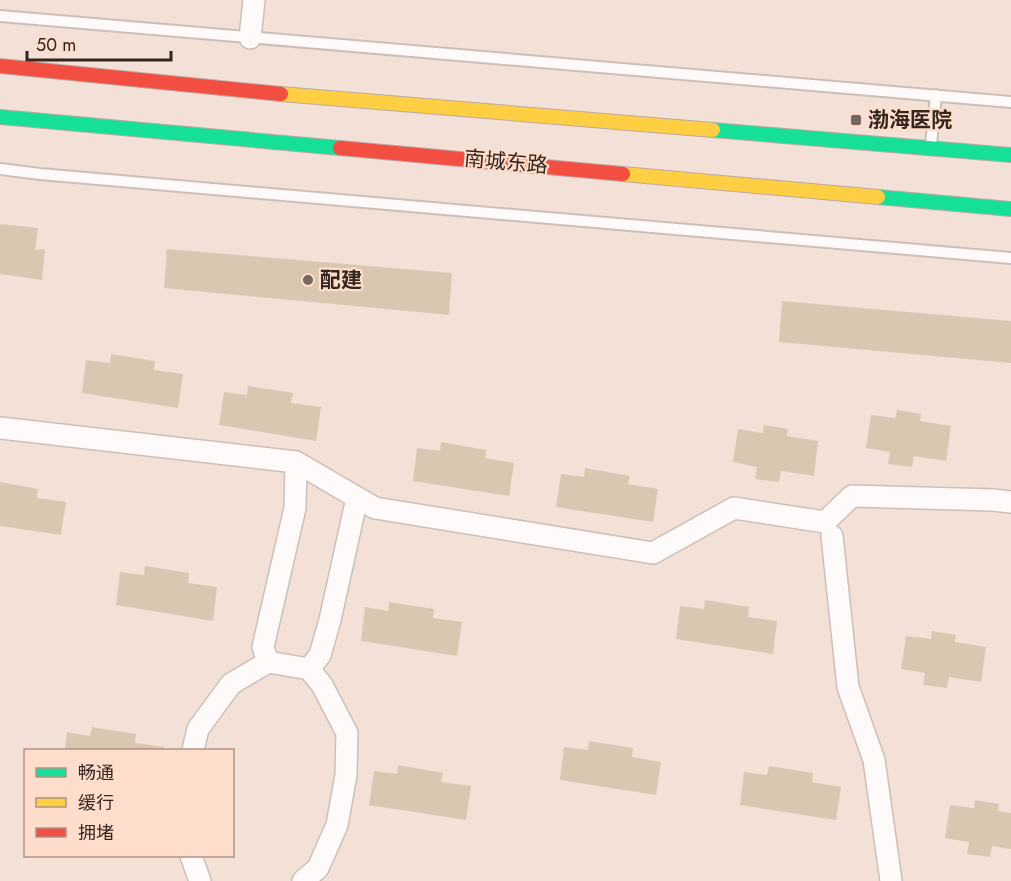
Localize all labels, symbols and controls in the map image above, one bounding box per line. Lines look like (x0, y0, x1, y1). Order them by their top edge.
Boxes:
scale bar (27, 24, 171, 62)
text: 50 m (36, 32, 76, 58)
place label: 渤海医院 (868, 105, 952, 135)
marker: 渤海医院 (849, 113, 863, 127)
street label: 南城东路 (463, 143, 549, 181)
place label: 配建 (320, 265, 362, 295)
marker: 配建 (301, 273, 315, 287)
legend (24, 749, 234, 857)
text: 畅通 (78, 760, 114, 786)
text: 缓行 (78, 790, 114, 816)
text: 拥堵 (78, 820, 114, 846)

